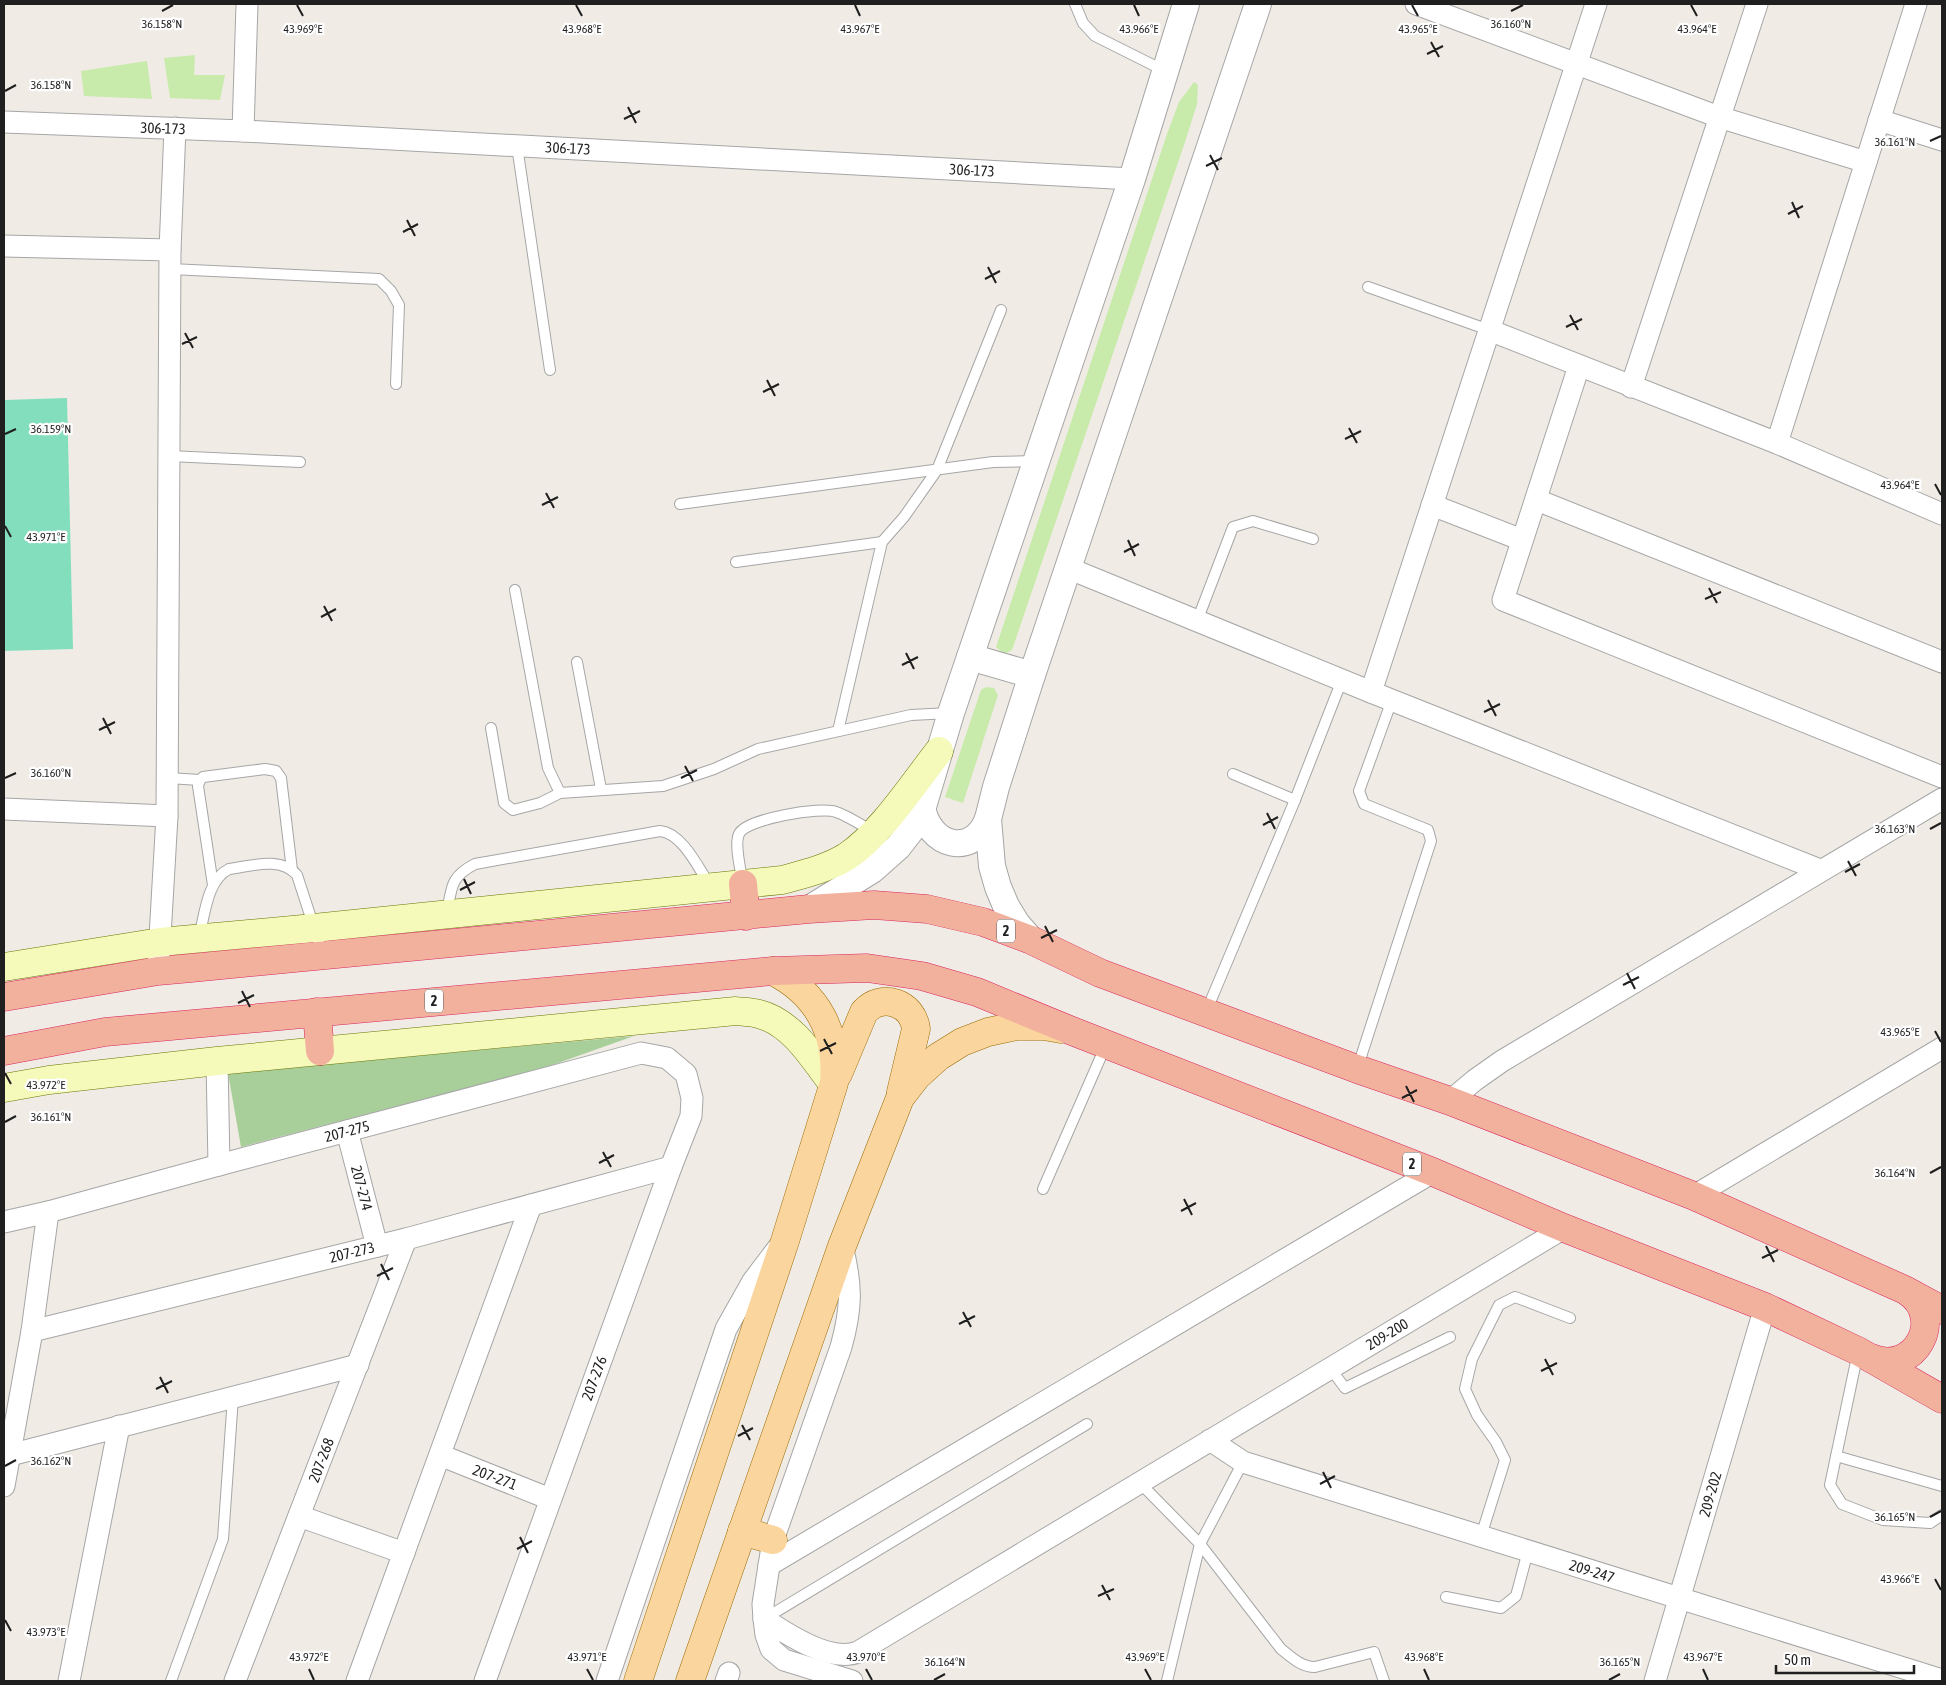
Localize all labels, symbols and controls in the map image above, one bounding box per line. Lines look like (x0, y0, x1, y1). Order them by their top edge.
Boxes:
text: 36.158°N (142, 17, 182, 31)
text: 36.160°N (1491, 17, 1531, 31)
text: 43.969°E (284, 22, 322, 36)
text: 43.968°E (563, 22, 601, 36)
text: 43.967°E (841, 22, 879, 36)
text: 43.966°E (1120, 22, 1158, 36)
text: 43.965°E (1399, 22, 1437, 36)
text: 43.964°E (1678, 22, 1716, 36)
text: 36.158°N (31, 78, 71, 92)
street label: 306-173 (140, 119, 186, 137)
text: 36.161°N (1875, 135, 1915, 149)
street label: 306-173 (545, 138, 591, 158)
street label: 306-173 (949, 160, 995, 180)
text: 36.159°N (31, 422, 71, 436)
text: 43.964°E (1881, 478, 1919, 492)
text: 43.971°E (27, 530, 65, 544)
text: 36.160°N (31, 766, 71, 780)
text: 36.163°N (1875, 822, 1915, 836)
road number: 2 (997, 919, 1015, 942)
road number: 2 (425, 989, 443, 1012)
text: 43.965°E (1881, 1025, 1919, 1039)
text: 43.972°E (27, 1078, 65, 1092)
text: 36.161°N (31, 1110, 71, 1124)
street label: 207-275 (323, 1117, 371, 1145)
road number: 2 (1403, 1152, 1421, 1176)
street label: 207-274 (348, 1164, 376, 1212)
text: 36.164°N (1875, 1166, 1915, 1180)
street label: 207-273 (328, 1238, 376, 1266)
street label: 209-200 (1363, 1315, 1411, 1353)
street label: 207-276 (578, 1353, 610, 1403)
street label: 207-268 (305, 1435, 337, 1485)
text: 36.162°N (31, 1454, 71, 1468)
street label: 207-271 (470, 1461, 520, 1493)
street label: 209-202 (1695, 1470, 1725, 1518)
text: 36.165°N (1875, 1510, 1915, 1524)
street label: 209-247 (1567, 1556, 1617, 1586)
text: 43.966°E (1881, 1572, 1919, 1586)
text: 43.973°E (27, 1625, 65, 1639)
scale bar (1776, 1642, 1914, 1674)
text: 43.972°E (290, 1650, 328, 1664)
text: 43.971°E (568, 1650, 606, 1664)
text: 43.970°E (847, 1650, 885, 1664)
text: 43.969°E (1126, 1650, 1164, 1664)
text: 43.968°E (1405, 1650, 1443, 1664)
text: 43.967°E (1684, 1650, 1722, 1664)
text: 50 m (1784, 1651, 1811, 1668)
text: 36.164°N (925, 1655, 965, 1669)
text: 36.165°N (1600, 1655, 1640, 1669)

